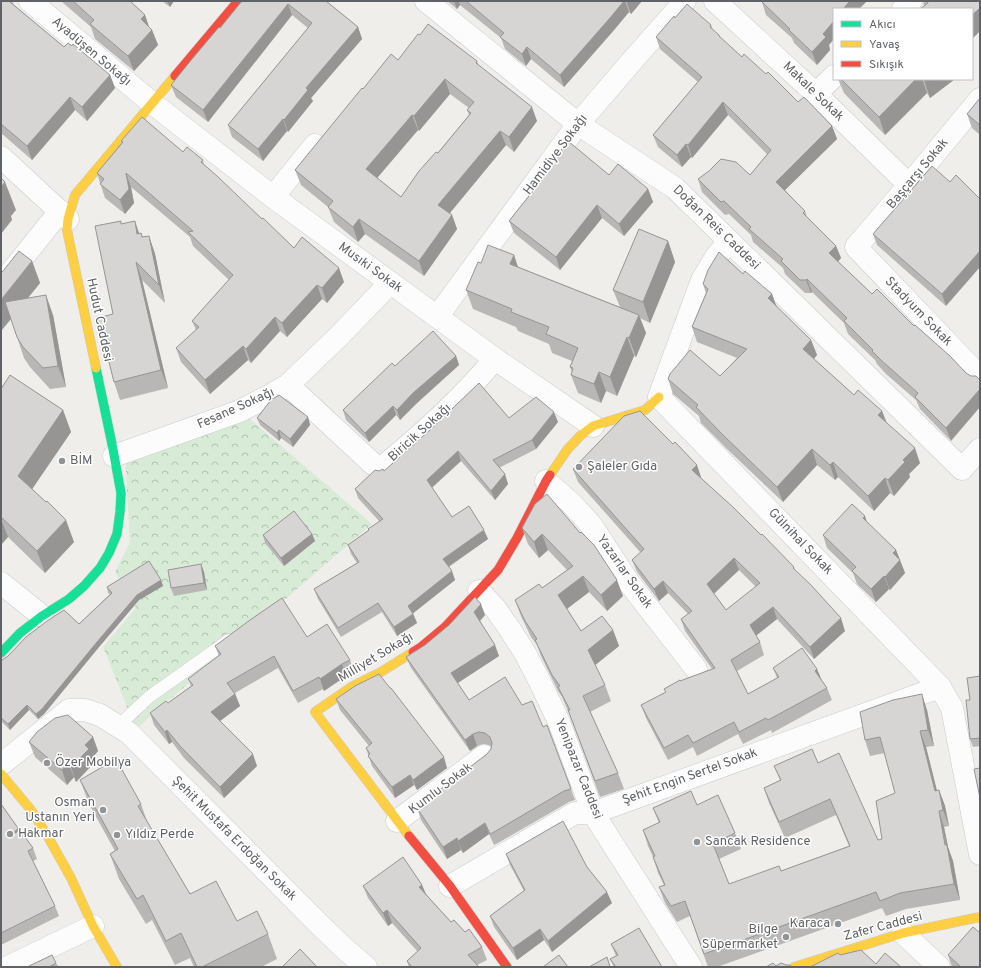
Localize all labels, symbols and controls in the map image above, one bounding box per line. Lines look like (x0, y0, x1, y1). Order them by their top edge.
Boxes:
legend (833, 8, 973, 80)
street label: Ayadüşen Sokağı (48, 14, 134, 90)
text: Akıcı (869, 17, 896, 33)
text: Yavaş (869, 37, 900, 53)
text: Sıkışık (869, 57, 904, 73)
street label: Makale Sokak (779, 59, 847, 125)
street label: Hamidiye Sokağı (521, 112, 591, 198)
street label: Başçarşı Sokak (884, 135, 952, 213)
street label: Doğan Reis Caddesi (669, 182, 763, 274)
street label: Musıki Sokak (335, 239, 405, 297)
street label: Stadyum Sokak (881, 274, 955, 350)
street label: Hudut Caddesi (82, 277, 116, 363)
street label: Fesane Sokağı (195, 385, 277, 433)
street label: Biricik Sokağı (385, 401, 455, 465)
place label: BİM (70, 451, 93, 469)
marker: BİM (57, 456, 67, 466)
place label: Şaleler Gıda (587, 459, 657, 475)
marker: Şaleler Gıda (574, 462, 584, 472)
street label: Gülnihal Sokak (764, 505, 836, 579)
street label: Yazarlar Sokak (593, 532, 655, 612)
street label: Milliyet Sokağı (336, 629, 416, 687)
street label: Yenipazar Caddesi (551, 716, 605, 822)
street label: Şehit Engin Sertel Sokak (620, 745, 760, 809)
place label: Özer Mobilya (55, 753, 131, 771)
marker: Özer Mobilya (42, 758, 52, 768)
street label: Kumlu Sokak (406, 760, 476, 818)
street label: Şehit Mustafa Erdoğan Sokak (168, 773, 300, 905)
place label: Osman Ustanın Yeri (25, 795, 95, 826)
marker: Osman Ustanın Yeri (98, 805, 108, 815)
place label: Hakmar (18, 826, 64, 842)
place label: Yıldız Perde (125, 827, 194, 843)
marker: Hakmar (5, 829, 15, 839)
marker: Yıldız Perde (112, 830, 122, 840)
place label: Sancak Residence (705, 834, 811, 850)
marker: Sancak Residence (692, 837, 702, 847)
street label: Zafer Caddesi (842, 909, 924, 945)
place label: Karaca (790, 916, 830, 932)
marker: Karaca (833, 919, 843, 929)
place label: Bilge Süpermarket (702, 922, 778, 953)
marker: Bilge Süpermarket (781, 932, 791, 942)

